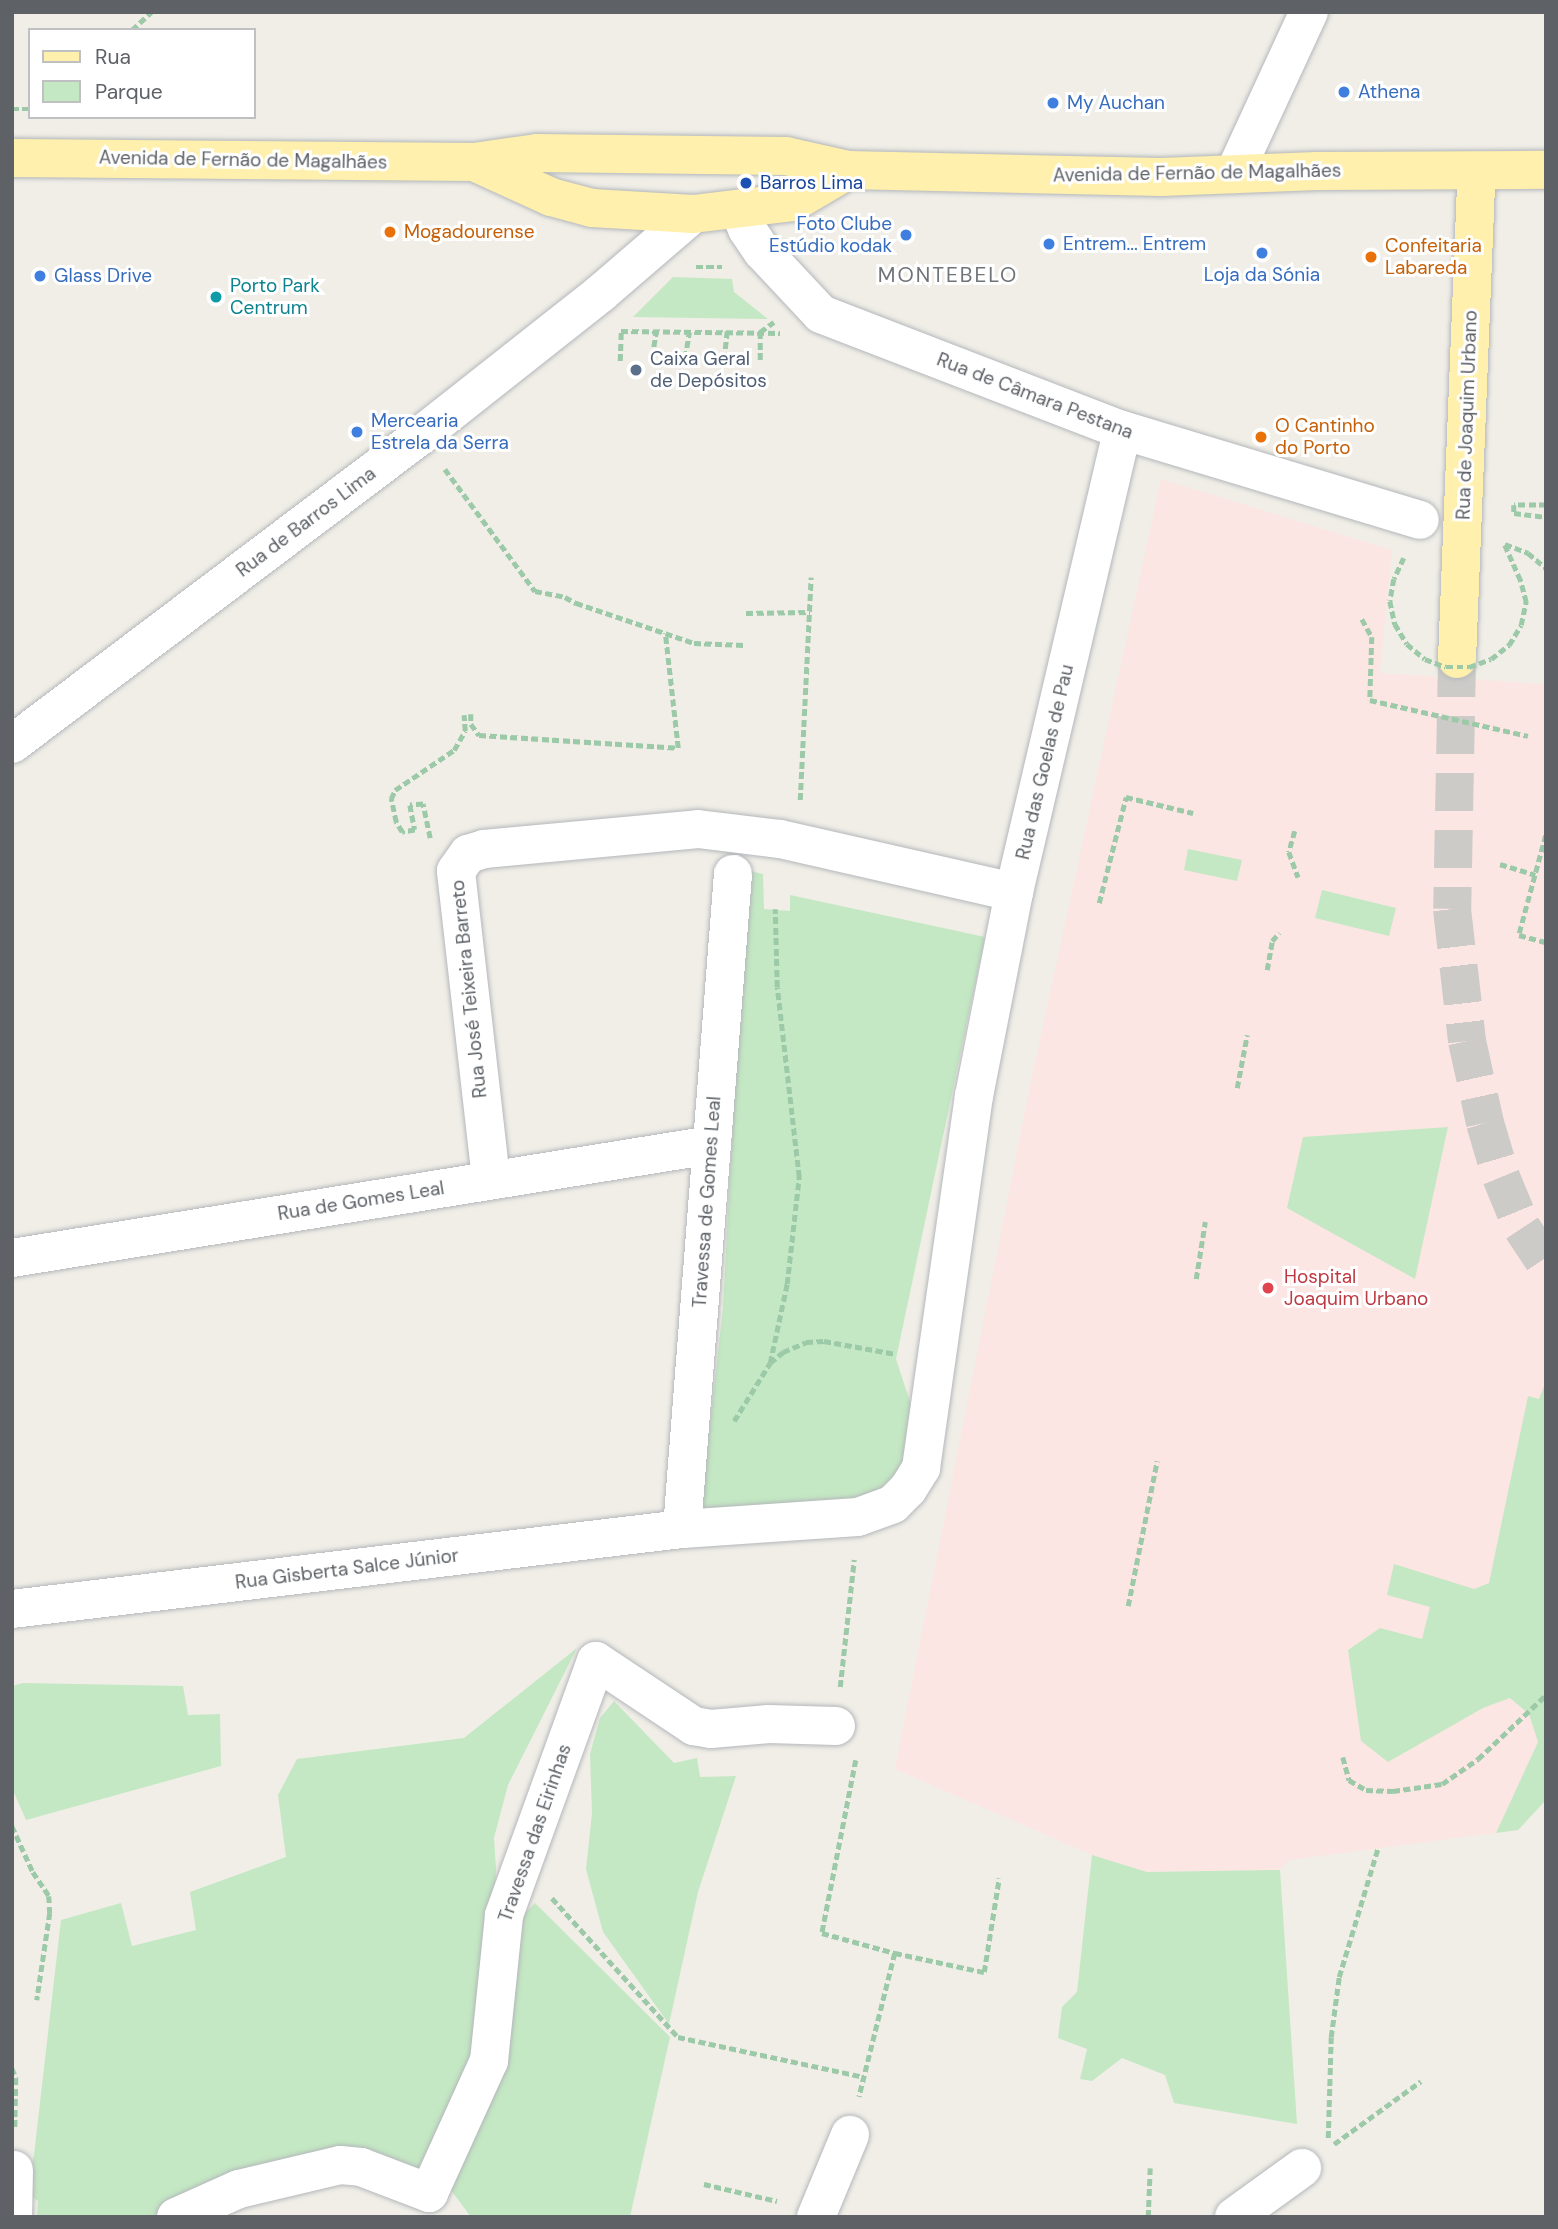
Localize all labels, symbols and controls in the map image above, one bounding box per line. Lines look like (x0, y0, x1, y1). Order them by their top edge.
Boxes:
legend (28, 28, 256, 119)
text: Rua (95, 43, 131, 71)
text: Parque (95, 78, 163, 106)
place label: Athena (1358, 81, 1420, 103)
marker: Athena (1336, 84, 1352, 100)
place label: My Auchan (1067, 92, 1165, 114)
marker: My Auchan (1045, 95, 1061, 111)
street label: Avenida de Fernão de Magalhães (99, 146, 387, 174)
street label: Avenida de Fernão de Magalhães (1053, 159, 1341, 187)
place label: Barros Lima (760, 172, 863, 194)
marker: Barros Lima (738, 175, 754, 191)
place label: Foto Clube Estúdio kodak (769, 213, 892, 257)
place label: Mogadourense (404, 221, 535, 243)
marker: Mogadourense (382, 224, 398, 240)
marker: Foto Clube Estúdio kodak (898, 227, 914, 243)
place label: Entrem... Entrem (1063, 233, 1206, 255)
place label: Confeitaria Labareda (1385, 235, 1482, 279)
marker: Entrem... Entrem (1041, 236, 1057, 252)
marker: Loja da Sónia (1254, 245, 1270, 261)
marker: Confeitaria Labareda (1363, 249, 1379, 265)
district label: MONTEBELO (879, 262, 1017, 288)
place label: Loja da Sónia (1204, 264, 1320, 286)
place label: Glass Drive (54, 265, 152, 287)
marker: Glass Drive (32, 268, 48, 284)
place label: Porto Park Centrum (230, 275, 320, 319)
marker: Porto Park Centrum (208, 289, 224, 305)
street label: Rua de Joaquim Urbano (1452, 310, 1482, 520)
place label: Caixa Geral de Depósitos (650, 348, 767, 392)
street label: Rua de Câmara Pestana (934, 348, 1136, 444)
marker: Caixa Geral de Depósitos (628, 362, 644, 378)
place label: Mercearia Estrela da Serra (371, 410, 509, 454)
place label: O Cantinho do Porto (1275, 415, 1375, 459)
marker: Mercearia Estrela da Serra (349, 424, 365, 440)
marker: O Cantinho do Porto (1253, 429, 1269, 445)
street label: Rua de Barros Lima (232, 462, 380, 582)
street label: Rua das Goelas de Pau (1011, 662, 1079, 862)
street label: Rua José Teixeira Barreto (446, 879, 492, 1099)
street label: Travessa de Gomes Leal (688, 1095, 726, 1309)
street label: Rua de Gomes Leal (276, 1177, 446, 1225)
place label: Hospital Joaquim Urbano (1284, 1266, 1428, 1310)
marker: Hospital Joaquim Urbano (1258, 1278, 1278, 1298)
street label: Rua Gisberta Salce Júnior (234, 1544, 460, 1594)
street label: Travessa das Eirinhas (494, 1741, 576, 1925)

